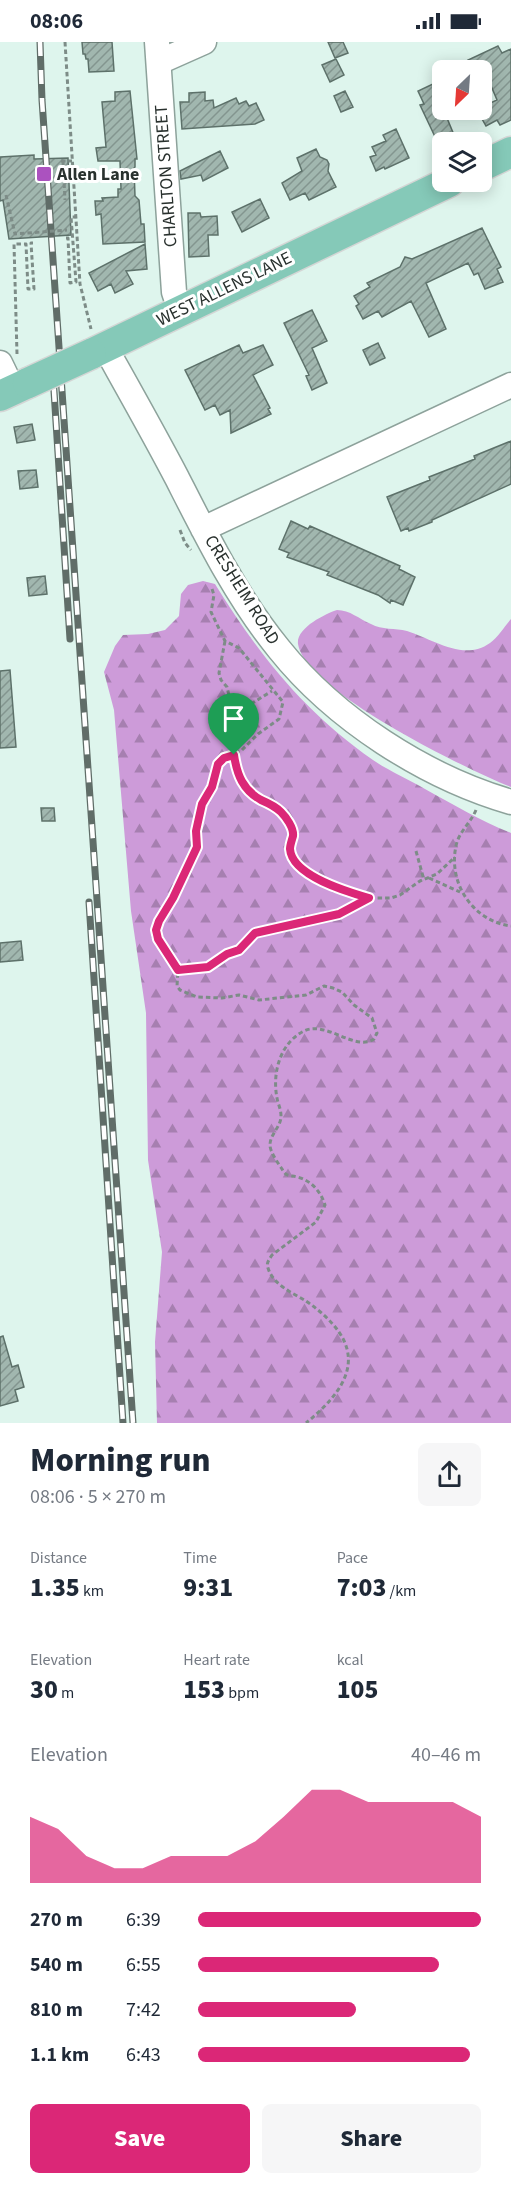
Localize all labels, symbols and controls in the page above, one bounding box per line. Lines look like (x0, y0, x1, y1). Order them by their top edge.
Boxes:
text: 08:06 (30, 5, 83, 37)
north arrow (432, 60, 492, 120)
map controls (432, 60, 492, 192)
street label: CHARLTON STREET (149, 104, 183, 248)
button: layers (432, 132, 492, 192)
place label: Allen Lane (56, 162, 139, 187)
marker: Allen Lane (35, 165, 53, 183)
street label: WEST ALLENS LANE (152, 245, 296, 333)
street label: CRESHEIM ROAD (198, 530, 286, 650)
pin (208, 693, 259, 755)
icon: arrive (217, 702, 250, 735)
text: Morning run (30, 1437, 210, 1484)
button: share (418, 1443, 481, 1506)
text: 08:06 · 5 × 270 m (30, 1483, 166, 1511)
text: Distance (30, 1547, 87, 1569)
text: Time (183, 1547, 217, 1569)
text: Pace (337, 1547, 368, 1569)
text: 1.35 (30, 1569, 80, 1606)
text: 9:31 (183, 1569, 233, 1606)
text: 7:03 (337, 1569, 386, 1606)
text: km (80, 1580, 104, 1602)
text: /km (386, 1580, 416, 1602)
text: Elevation (30, 1649, 92, 1671)
text: Heart rate (183, 1649, 250, 1671)
text: kcal (337, 1649, 364, 1671)
text: 30 (30, 1671, 58, 1708)
text: 153 (183, 1671, 225, 1708)
text: 105 (337, 1671, 378, 1708)
text: m (58, 1682, 74, 1704)
text: bpm (225, 1682, 259, 1704)
text: Elevation (30, 1741, 108, 1769)
text: 40–46 m (411, 1741, 481, 1769)
text: 270 m (30, 1906, 83, 1934)
text: 6:39 (126, 1906, 161, 1934)
text: 540 m (30, 1951, 83, 1979)
text: 6:55 (126, 1951, 161, 1979)
text: 810 m (30, 1996, 83, 2024)
text: 7:42 (126, 1996, 161, 2024)
text: 1.1 km (30, 2041, 89, 2069)
text: 6:43 (126, 2041, 161, 2069)
button: Save (30, 2104, 250, 2173)
button: Share (262, 2104, 481, 2173)

